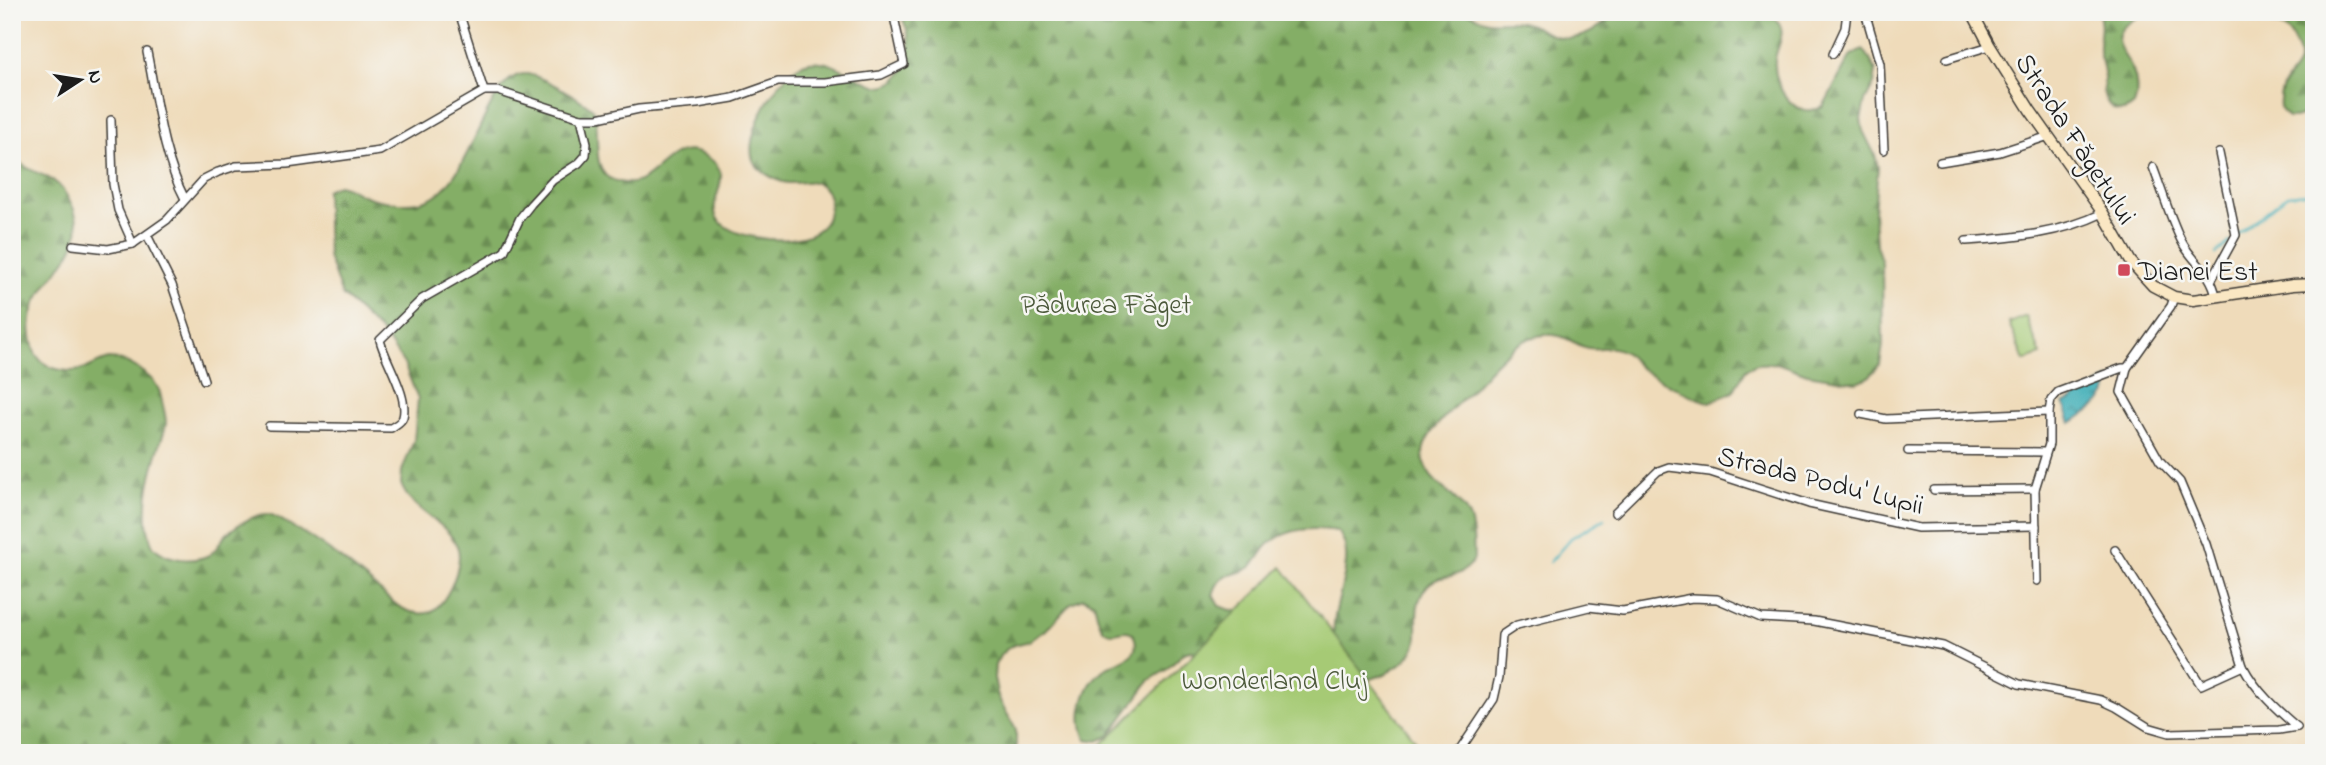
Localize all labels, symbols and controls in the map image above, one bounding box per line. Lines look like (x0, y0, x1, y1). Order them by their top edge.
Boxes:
north arrow (46, 46, 116, 116)
street label: Strada Făgetului (2003, 46, 2145, 234)
text: N (80, 68, 109, 86)
place label: Dianei Est (2137, 253, 2258, 294)
marker: Dianei Est (2116, 262, 2132, 278)
park label: Pădurea Făget (1021, 286, 1191, 327)
street label: Strada Podu' Lupii (1713, 437, 1928, 528)
park label: Wonderland Cluj (1182, 662, 1368, 703)

